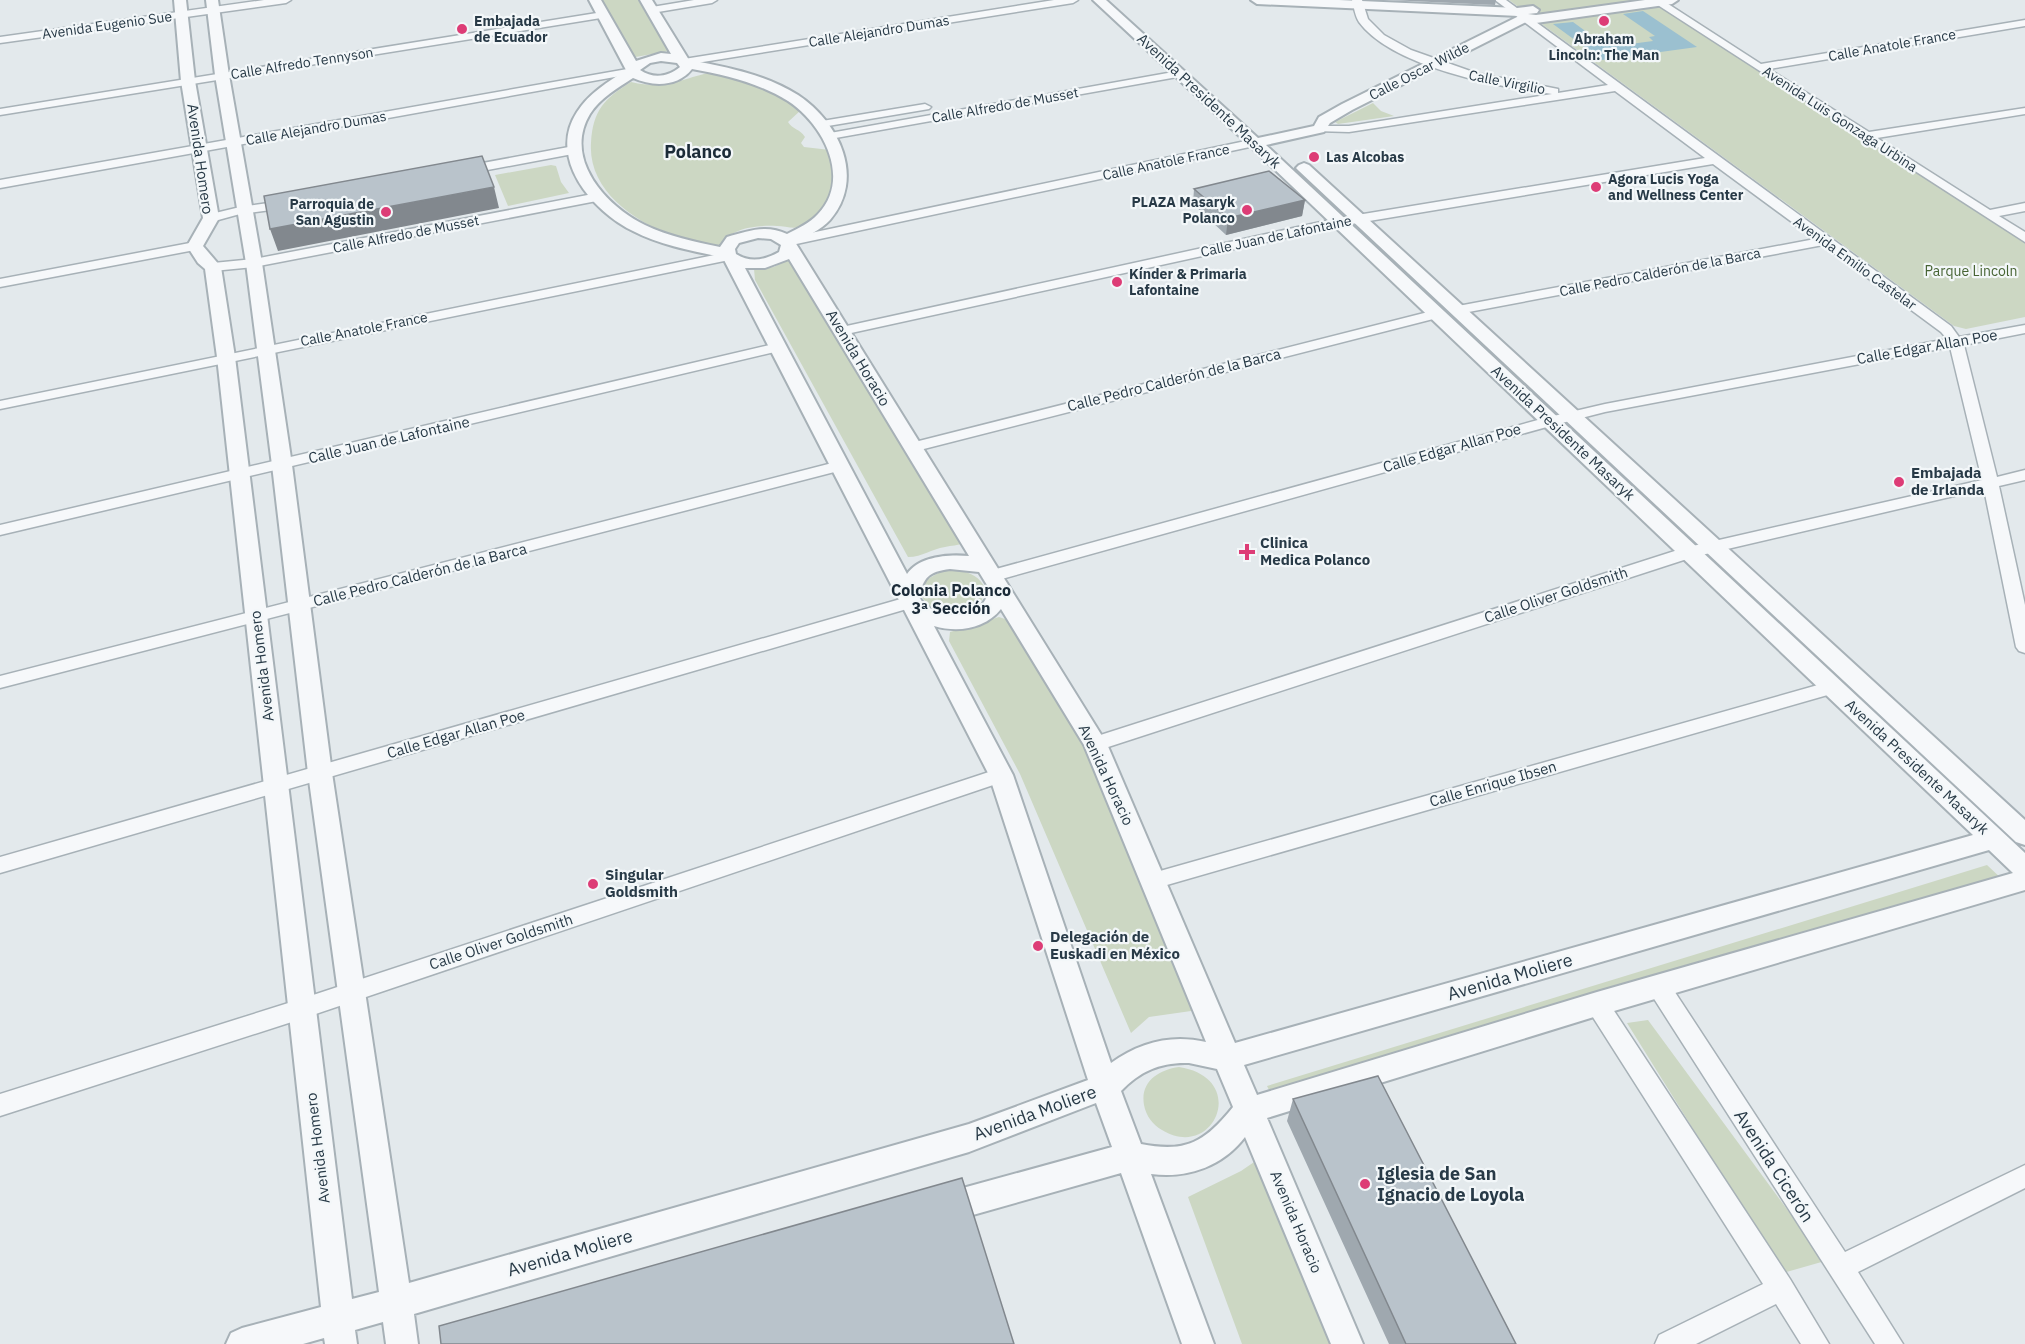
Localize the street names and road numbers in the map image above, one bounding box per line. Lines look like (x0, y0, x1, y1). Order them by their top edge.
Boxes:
street label: Avenida Eugenio Sue (41, 7, 173, 43)
street label: Calle Alejandro Dumas (807, 11, 951, 51)
street label: Calle Anatole France (1827, 25, 1958, 65)
street label: Avenida Presidente Masaryk (1133, 29, 1285, 172)
street label: Calle Oscar Wilde (1366, 38, 1472, 104)
street label: Calle Alfredo Tennyson (229, 43, 375, 83)
street label: Avenida Luis Gonzaga Urbina (1759, 62, 1921, 176)
street label: Calle Virgilio (1467, 66, 1547, 98)
street label: Calle Alfredo de Musset (930, 83, 1080, 127)
street label: Avenida Homero (183, 102, 218, 215)
street label: Calle Alejandro Dumas (244, 107, 388, 149)
street label: Calle Anatole France (1101, 140, 1231, 184)
street label: Calle Alfredo de Musset (331, 211, 481, 257)
street label: Calle Juan de Lafontaine (1199, 211, 1353, 261)
street label: Avenida Emilio Castelar (1790, 212, 1920, 314)
street label: Calle Pedro Calderón de la Barca (1558, 244, 1763, 300)
street label: Avenida Horacio (822, 306, 895, 410)
street label: Calle Anatole France (299, 308, 429, 350)
street label: Calle Edgar Allan Poe (1855, 325, 1999, 368)
street label: Calle Pedro Calderón de la Barca (1065, 344, 1283, 415)
street label: Avenida Presidente Masaryk (1487, 361, 1639, 504)
street label: Calle Juan de Lafontaine (306, 412, 471, 467)
street label: Calle Edgar Allan Poe (1381, 419, 1523, 476)
street label: Calle Pedro Calderón de la Barca (311, 539, 529, 610)
street label: Calle Oliver Goldsmith (1482, 562, 1630, 627)
street label: Avenida Homero (245, 610, 278, 723)
street label: Avenida Presidente Masaryk (1841, 695, 1993, 838)
street label: Calle Edgar Allan Poe (385, 705, 527, 762)
street label: Avenida Horacio (1075, 721, 1138, 828)
street label: Calle Enrique Ibsen (1427, 756, 1559, 811)
street label: Calle Oliver Goldsmith (427, 909, 575, 974)
street label: Avenida Moliere (1445, 948, 1575, 1005)
street label: Avenida Moliere (970, 1080, 1100, 1145)
street label: Avenida Homero (301, 1092, 334, 1205)
street label: Avenida Cicerón (1729, 1105, 1819, 1227)
street label: Avenida Horacio (1266, 1168, 1327, 1276)
street label: Avenida Moliere (505, 1224, 635, 1281)

